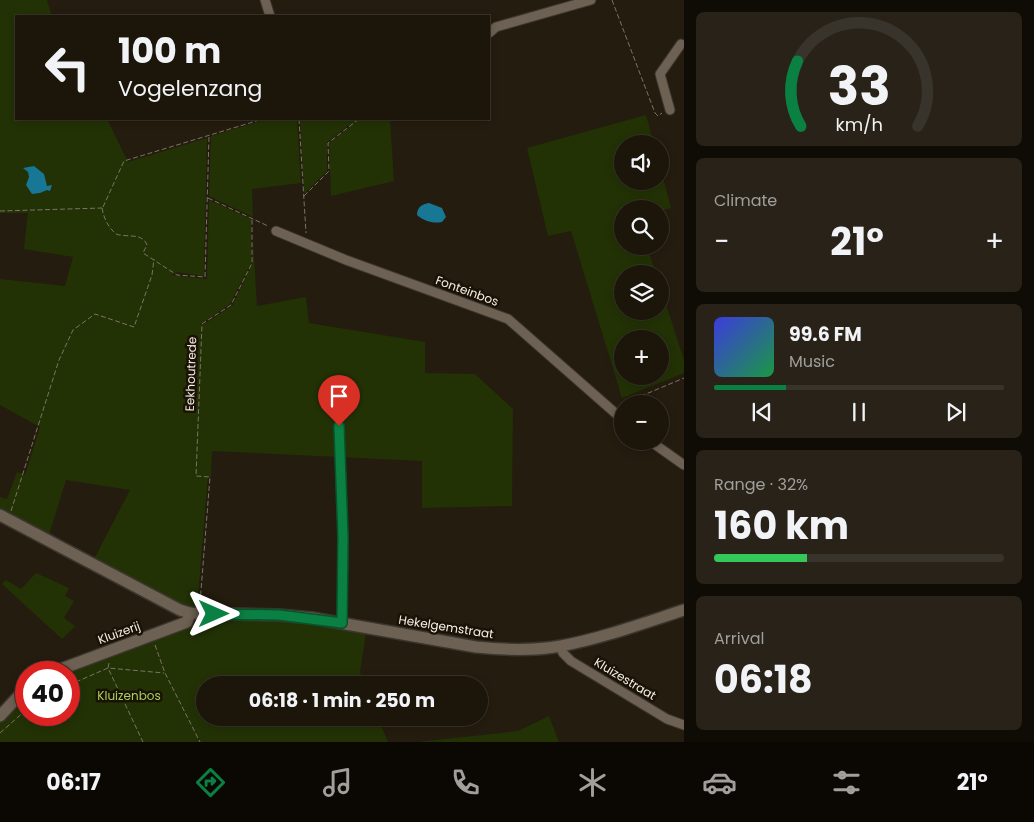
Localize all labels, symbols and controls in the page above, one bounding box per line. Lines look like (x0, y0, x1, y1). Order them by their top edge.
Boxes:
text: 100 m (118, 26, 221, 75)
icon: left (35, 35, 100, 100)
text: 33 (828, 50, 890, 123)
text: Vogelenzang (118, 73, 262, 104)
text: km/h (835, 112, 883, 137)
map controls (614, 135, 669, 450)
button: sound (614, 135, 669, 190)
text: Climate (714, 189, 777, 212)
button: search (614, 200, 669, 255)
text: 21° (830, 215, 884, 268)
text: − (714, 222, 729, 261)
text: + (985, 222, 1004, 261)
button: layers (614, 265, 669, 320)
street label: Fonteinbos (433, 271, 501, 310)
text: 99.6 FM (789, 321, 862, 348)
button: + (614, 330, 669, 385)
street label: Eekhoutrede (181, 336, 200, 412)
text: Music (789, 350, 835, 373)
pin (318, 375, 360, 426)
icon: arrive (325, 382, 353, 410)
button: − (614, 395, 669, 450)
icon: previous (748, 398, 776, 426)
icon: pause (845, 398, 873, 426)
icon: next (942, 398, 970, 426)
text: Range · 32% (714, 473, 808, 496)
text: 160 km (714, 499, 849, 552)
position arrow (187, 587, 239, 639)
street label: Hekelgemstraat (397, 611, 495, 642)
street label: Kluizerij (95, 617, 142, 648)
text: Arrival (714, 627, 764, 650)
street label: Kluizestraat (591, 653, 659, 704)
text: 06:18 (714, 653, 813, 706)
speed limit sign: 40 (15, 661, 80, 726)
park label: Kluizenbos (97, 687, 161, 704)
text: 06:18 · 1 min · 250 m (249, 687, 435, 714)
icon: directions (193, 765, 228, 800)
icon: music (320, 765, 355, 800)
icon: phone (448, 765, 483, 800)
icon: climate (575, 765, 610, 800)
icon: car (702, 765, 737, 800)
icon: filters (829, 765, 864, 800)
text: 06:17 (46, 767, 101, 798)
text: 21° (957, 767, 988, 798)

